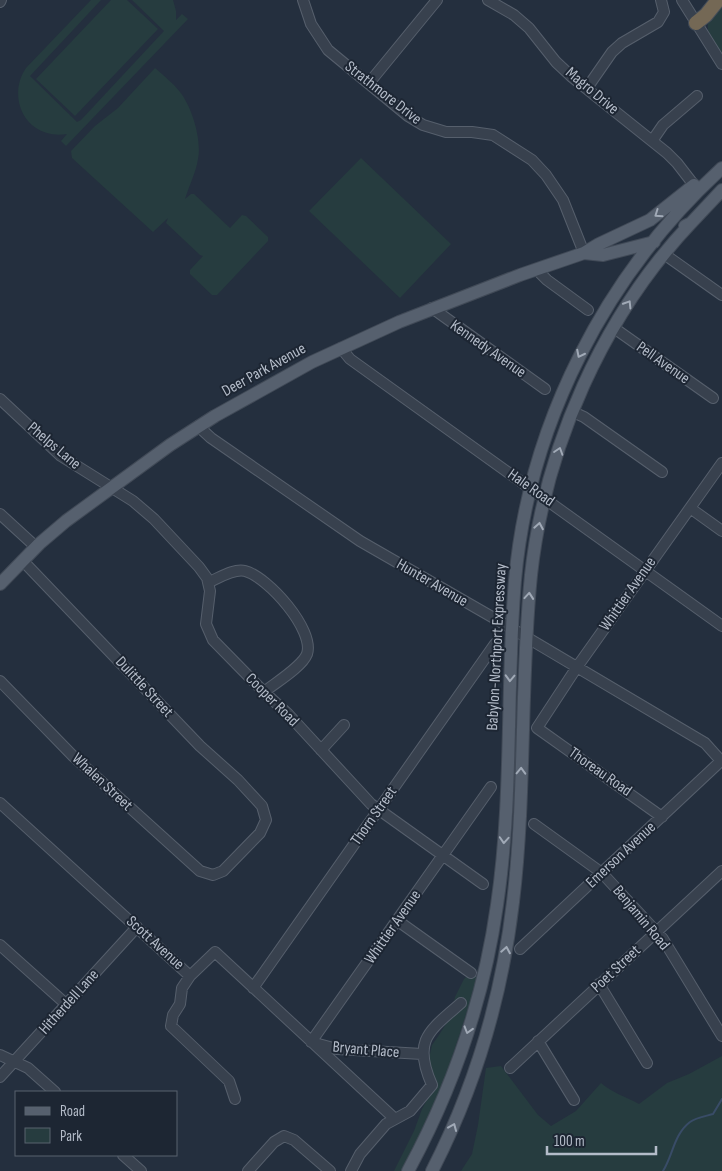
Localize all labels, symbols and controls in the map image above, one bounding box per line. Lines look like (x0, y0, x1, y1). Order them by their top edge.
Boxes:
street label: Strathmore Drive (341, 57, 425, 129)
street label: Magro Drive (562, 63, 622, 119)
one-way arrow (654, 208, 664, 217)
one-way arrow (622, 301, 631, 310)
street label: Kennedy Avenue (446, 316, 530, 382)
street label: Pell Avenue (633, 338, 693, 388)
street label: Deer Park Avenue (219, 339, 309, 401)
one-way arrow (576, 349, 586, 358)
street label: Phelps Lane (24, 418, 84, 474)
one-way arrow (553, 447, 563, 456)
street label: Hale Road (504, 465, 558, 511)
one-way arrow (533, 522, 543, 531)
street label: Whittier Avenue (596, 553, 660, 635)
street label: Hunter Avenue (393, 555, 471, 611)
street label: Babylon-Northport Expressway (483, 563, 511, 731)
one-way arrow (524, 592, 535, 600)
street label: Dulittle Street (111, 653, 177, 721)
street label: Cooper Road (241, 669, 303, 731)
one-way arrow (505, 674, 516, 682)
street label: Thoreau Road (565, 743, 635, 801)
street label: Whalen Street (68, 749, 136, 815)
one-way arrow (516, 767, 527, 775)
street label: Thorn Street (347, 783, 401, 849)
street label: Emerson Avenue (582, 818, 660, 892)
one-way arrow (498, 836, 509, 844)
street label: Benjamin Road (608, 882, 674, 954)
street label: Whittier Avenue (361, 886, 425, 968)
street label: Scott Avenue (122, 912, 188, 974)
street label: Poet Street (587, 941, 645, 997)
one-way arrow (501, 946, 511, 955)
street label: Hitherdell Lane (35, 966, 103, 1038)
one-way arrow (464, 1025, 474, 1034)
street label: Bryant Place (332, 1038, 400, 1062)
legend (15, 1091, 178, 1156)
text: Road (60, 1102, 85, 1121)
one-way arrow (447, 1123, 457, 1132)
scale bar (547, 1124, 656, 1156)
text: Park (60, 1127, 82, 1146)
text: 100 m (554, 1132, 585, 1151)

